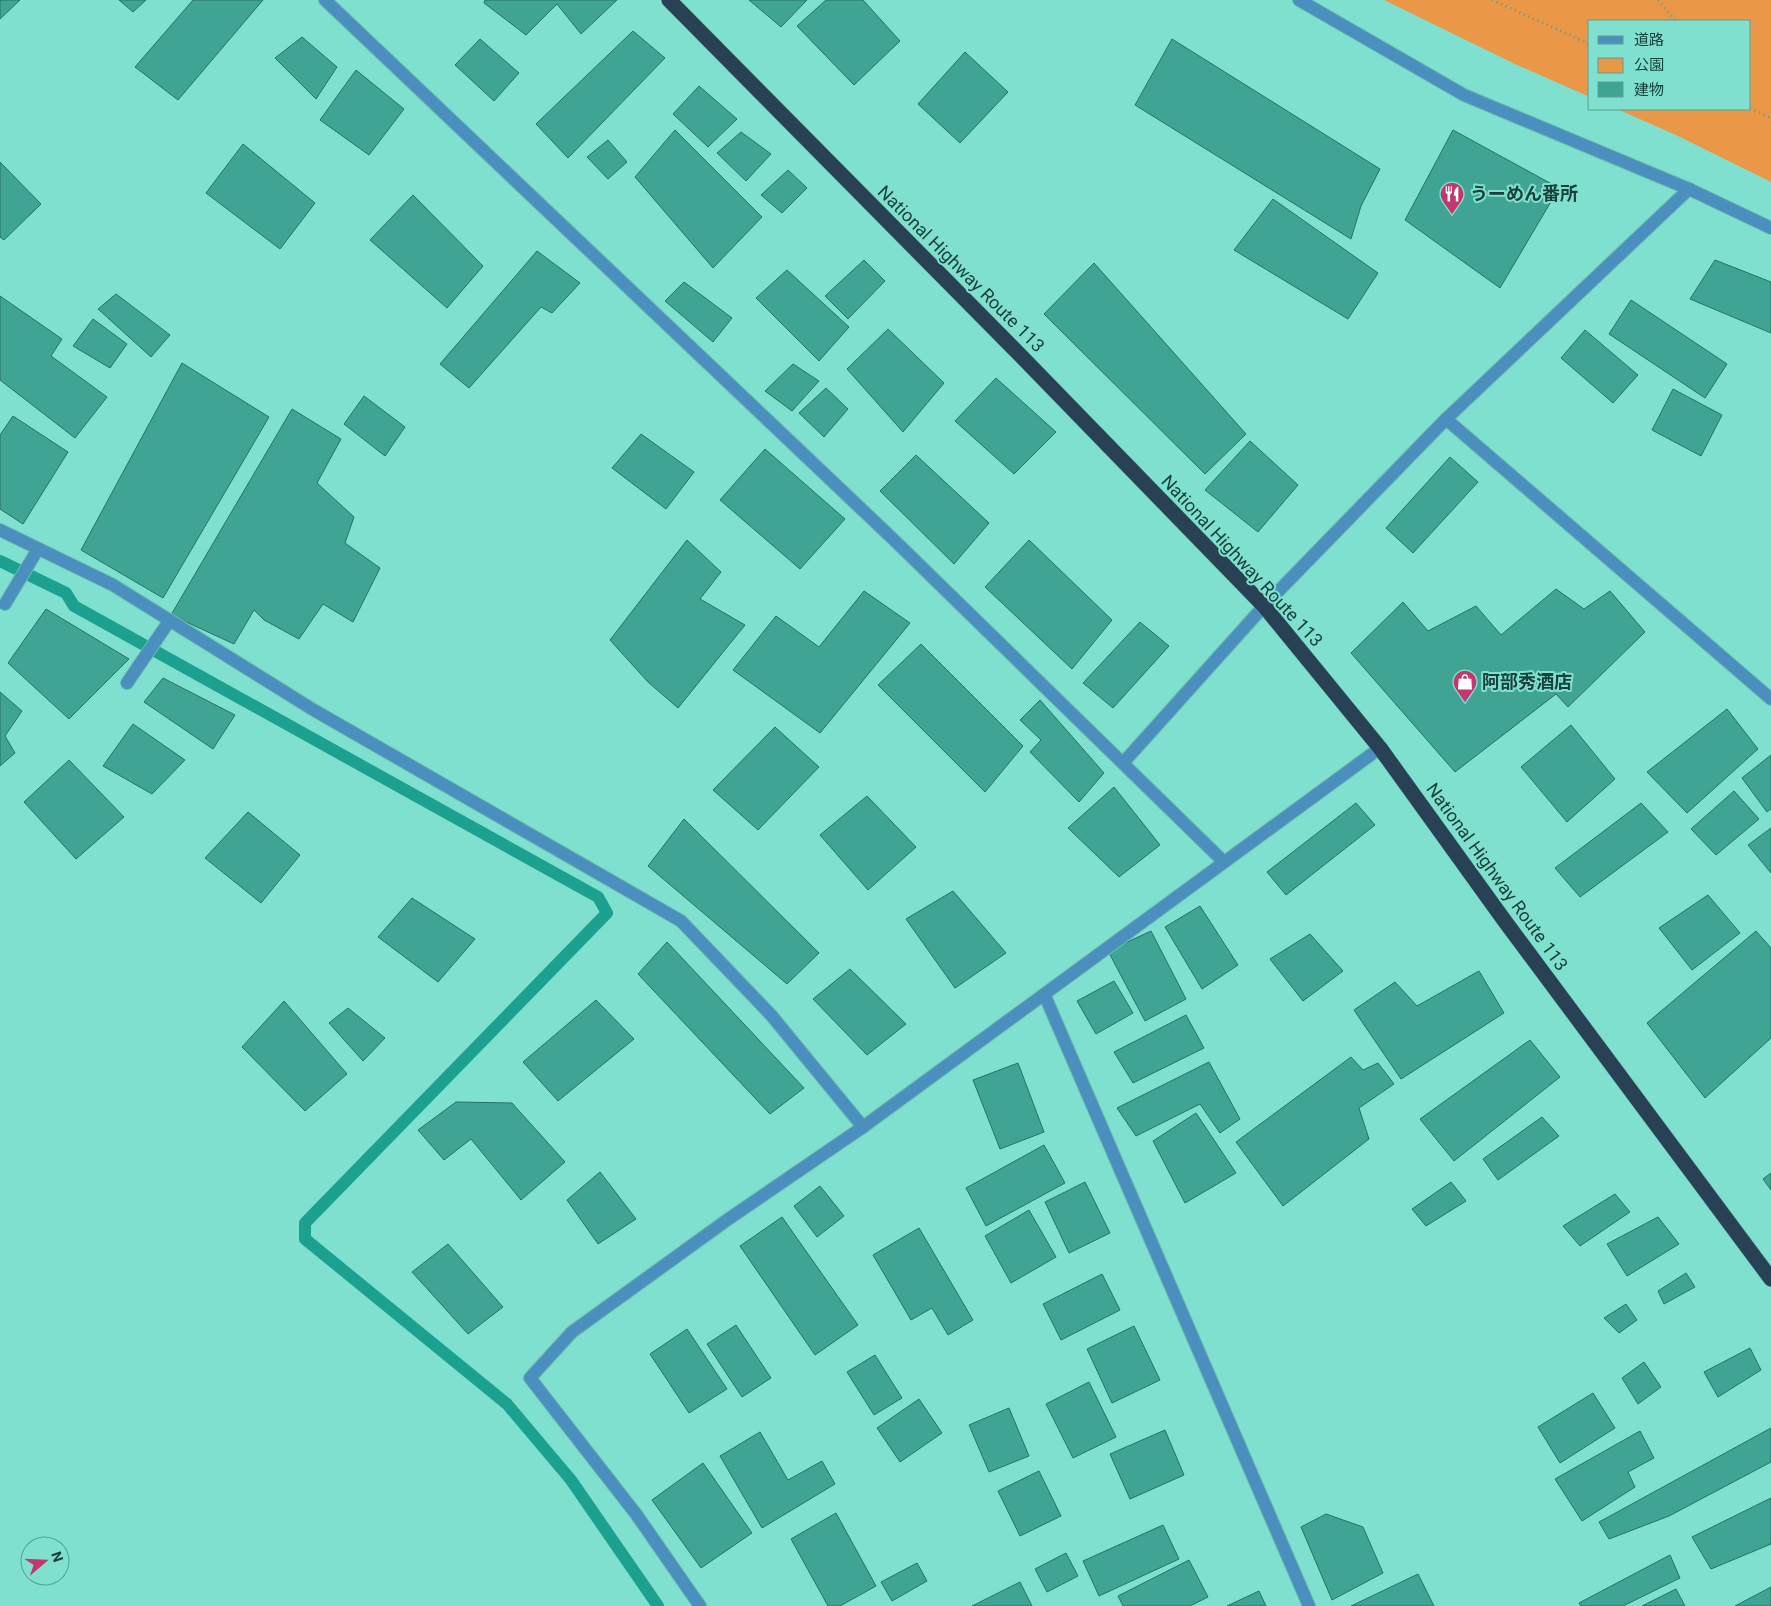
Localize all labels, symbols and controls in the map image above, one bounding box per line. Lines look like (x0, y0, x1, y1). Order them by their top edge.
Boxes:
legend (1588, 20, 1751, 110)
text: 道路 (1634, 31, 1664, 49)
text: 公園 (1634, 56, 1664, 74)
text: 建物 (1634, 81, 1664, 99)
street label: National Highway Route 113 (874, 181, 1049, 356)
restaurant icon: うーめん番所 (1439, 181, 1465, 215)
place label: うーめん番所 (1470, 183, 1578, 204)
street label: National Highway Route 113 (1157, 471, 1327, 651)
shop icon: 阿部秀酒店 (1452, 669, 1478, 703)
place label: 阿部秀酒店 (1482, 671, 1572, 692)
street label: National Highway Route 113 (1422, 779, 1573, 975)
north arrow (20, 1536, 70, 1586)
text: N (48, 1549, 66, 1564)

